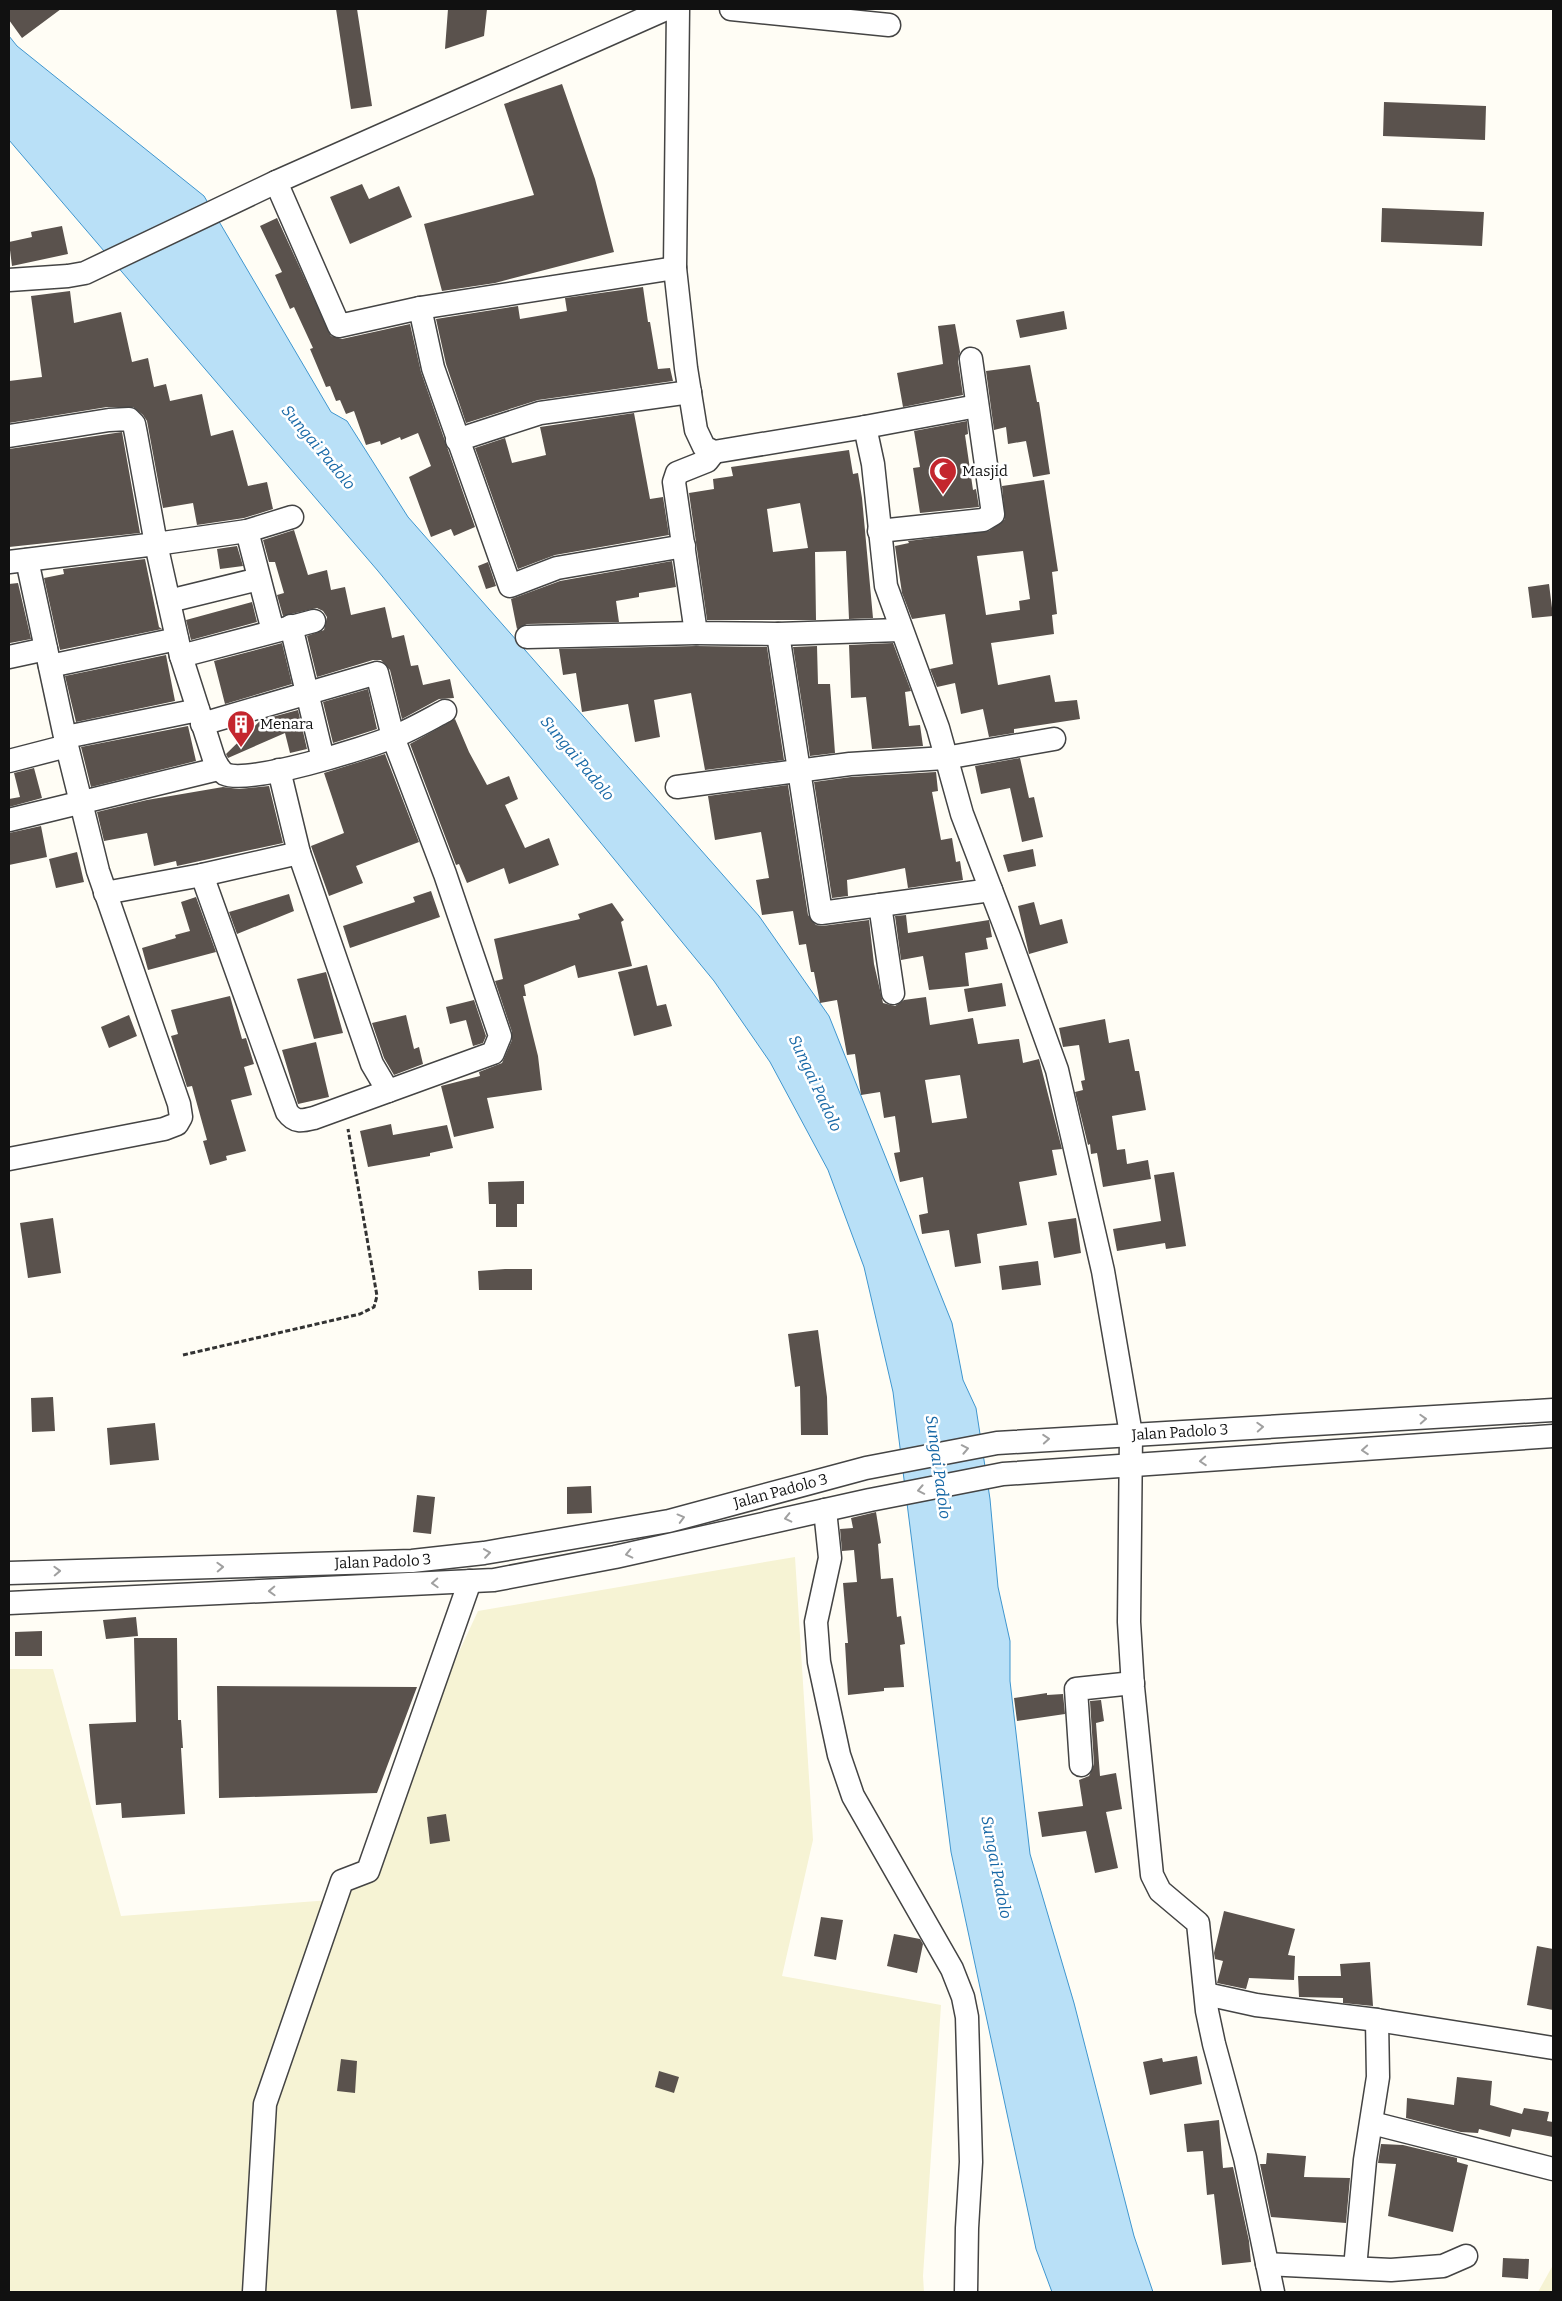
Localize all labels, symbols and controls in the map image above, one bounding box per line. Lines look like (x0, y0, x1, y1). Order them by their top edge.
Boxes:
water label: Sungai Padolo (278, 401, 360, 494)
mosque icon: Masjid (928, 456, 958, 495)
place label: Masjid (962, 462, 1008, 480)
building icon: Menara (226, 709, 256, 748)
water label: Sungai Padolo (537, 712, 619, 805)
place label: Menara (260, 715, 313, 733)
water label: Sungai Padolo (785, 1032, 846, 1135)
one-way arrow (1419, 1413, 1427, 1424)
water label: Sungai Padolo (922, 1414, 955, 1520)
street label: Jalan Padolo 3 (1130, 1420, 1229, 1444)
one-way arrow (1257, 1422, 1265, 1433)
one-way arrow (1042, 1434, 1050, 1445)
one-way arrow (961, 1444, 970, 1455)
one-way arrow (1361, 1444, 1369, 1455)
one-way arrow (1199, 1456, 1207, 1467)
street label: Jalan Padolo 3 (731, 1470, 830, 1512)
one-way arrow (916, 1484, 925, 1495)
one-way arrow (783, 1512, 792, 1523)
one-way arrow (677, 1513, 685, 1523)
one-way arrow (483, 1548, 491, 1559)
one-way arrow (625, 1548, 634, 1559)
street label: Jalan Padolo 3 (333, 1550, 432, 1572)
one-way arrow (216, 1561, 224, 1572)
one-way arrow (54, 1566, 62, 1576)
one-way arrow (430, 1578, 438, 1589)
one-way arrow (268, 1586, 276, 1596)
water label: Sungai Padolo (977, 1814, 1016, 1920)

